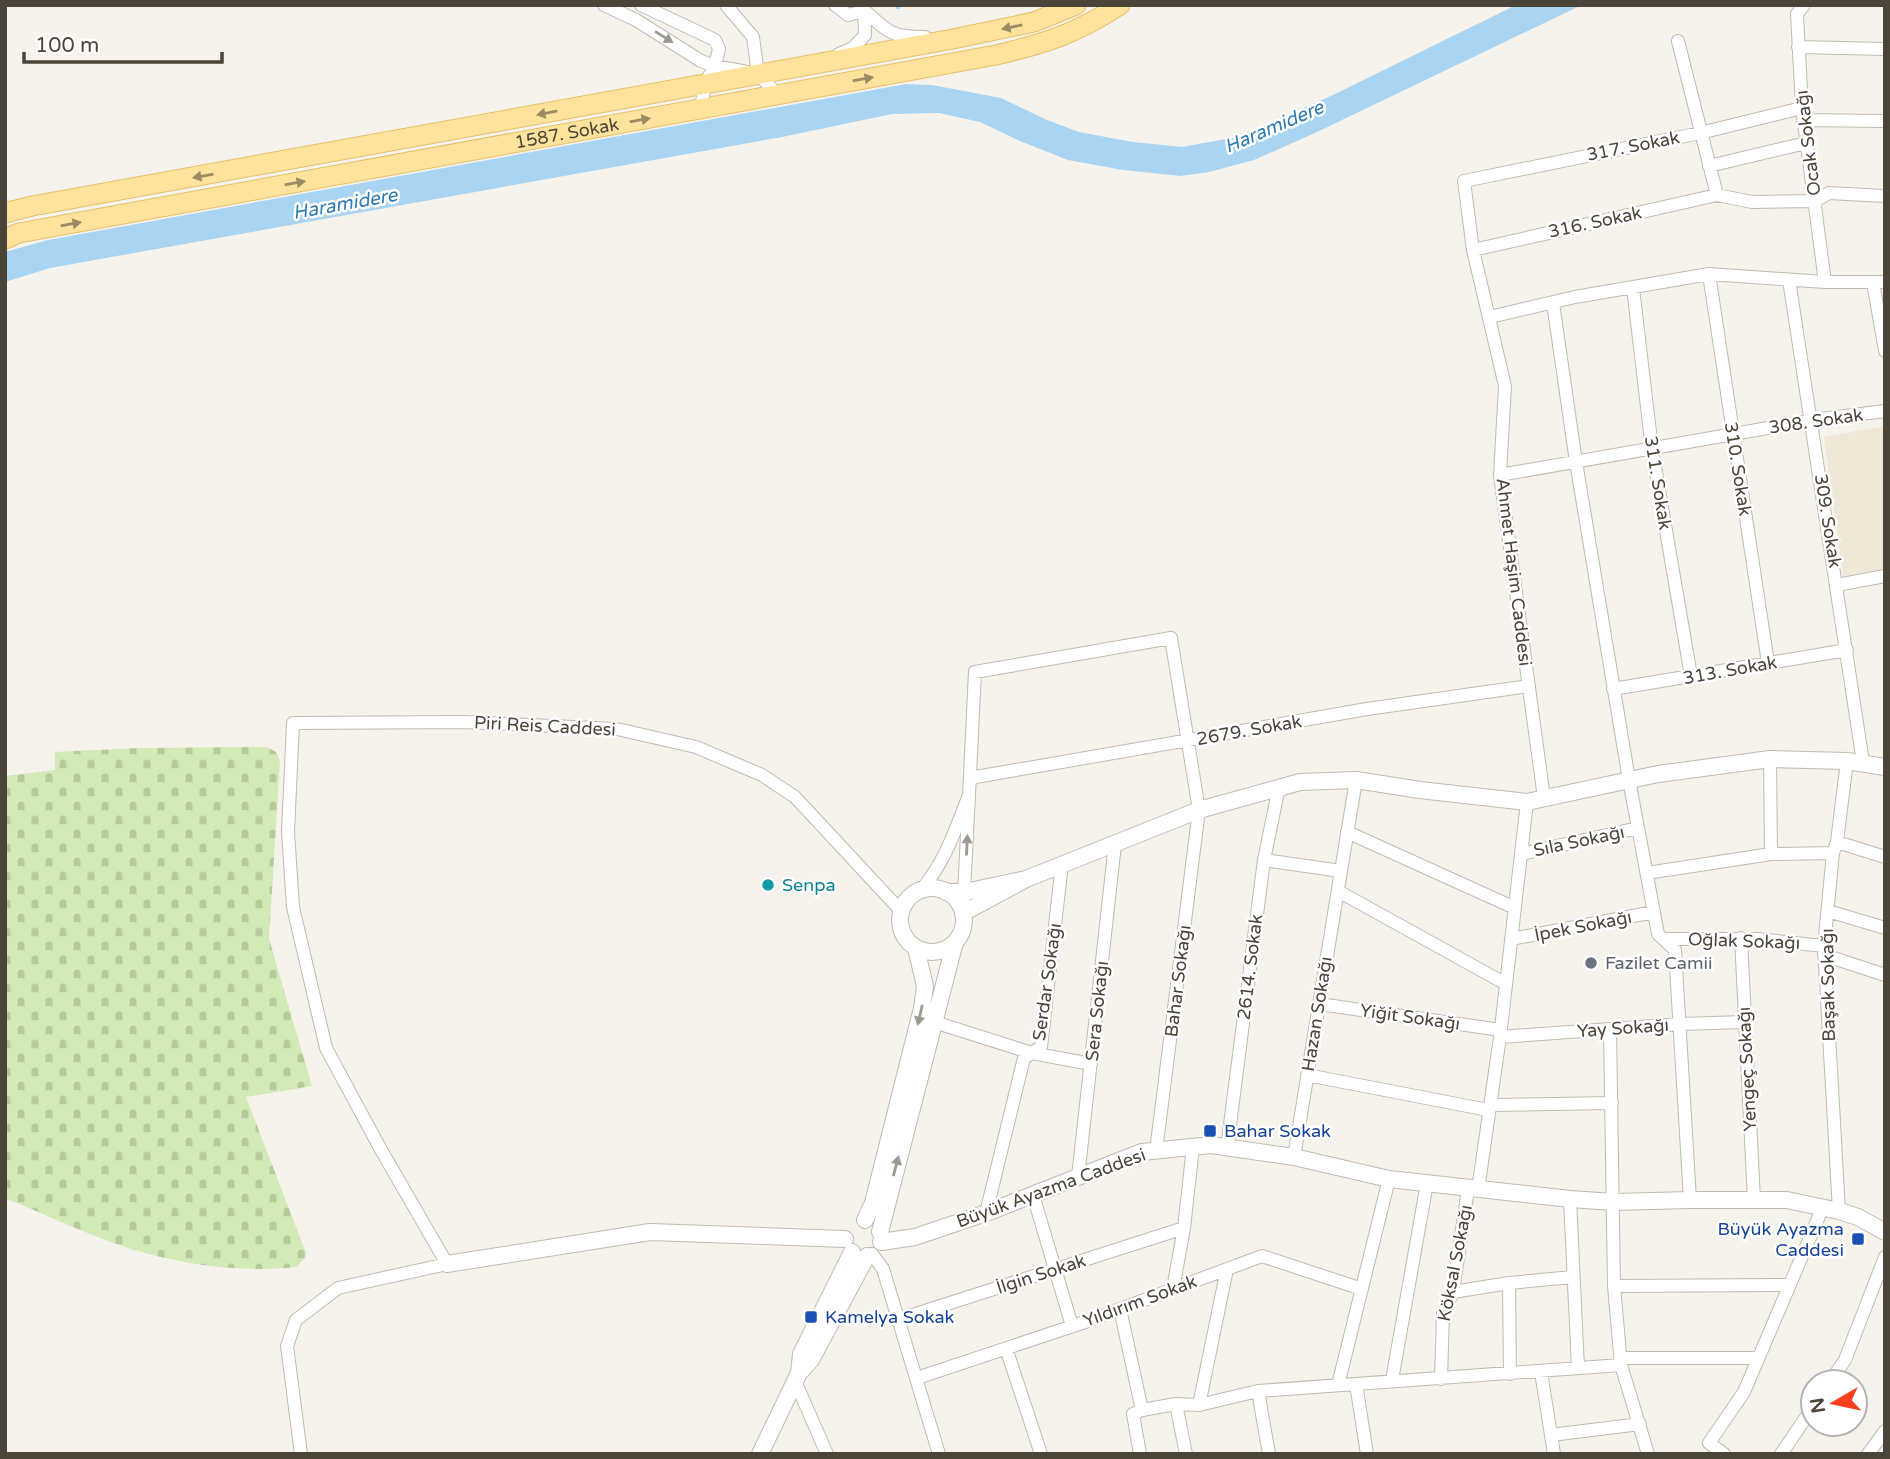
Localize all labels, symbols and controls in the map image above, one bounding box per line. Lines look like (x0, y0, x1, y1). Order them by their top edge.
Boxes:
scale bar (24, 21, 222, 65)
one-way arrow (1001, 21, 1023, 32)
one-way arrow (654, 31, 674, 44)
text: 100 m (35, 33, 99, 58)
one-way arrow (852, 73, 874, 84)
street label: Ocak Sokağı (1791, 89, 1825, 197)
water label: Haramidere (1221, 96, 1328, 158)
one-way arrow (536, 108, 558, 119)
street label: 1587. Sokak (513, 113, 621, 153)
one-way arrow (629, 114, 651, 125)
street label: 317. Sokak (1585, 126, 1681, 166)
one-way arrow (192, 171, 214, 182)
one-way arrow (284, 177, 306, 188)
water label: Haramidere (291, 184, 400, 224)
street label: 316. Sokak (1546, 201, 1644, 243)
one-way arrow (61, 218, 83, 229)
street label: 308. Sokak (1767, 403, 1865, 438)
street label: 310. Sokak (1720, 420, 1756, 518)
street label: 311. Sokak (1640, 434, 1676, 532)
street label: 309. Sokak (1810, 472, 1846, 570)
street label: Ahmet Haşim Caddesi (1492, 477, 1536, 667)
street label: 313. Sokak (1681, 651, 1779, 689)
street label: 2679. Sokak (1195, 710, 1303, 750)
street label: Piri Reis Caddesi (474, 711, 616, 741)
street label: Sıla Sokağı (1532, 821, 1626, 861)
one-way arrow (961, 834, 972, 856)
place label: Senpa (782, 874, 836, 896)
marker: Senpa (760, 877, 776, 893)
street label: İpek Sokağı (1533, 906, 1633, 946)
street label: 2614. Sokak (1233, 913, 1267, 1021)
street label: Serdar Sokağı (1028, 922, 1066, 1042)
street label: Bahar Sokağı (1160, 924, 1196, 1038)
street label: Oğlak Sokağı (1687, 928, 1801, 954)
street label: Başak Sokağı (1816, 928, 1840, 1042)
place label: Fazilet Camii (1605, 952, 1712, 974)
street label: Hazan Sokağı (1297, 955, 1337, 1073)
marker: Fazilet Camii (1583, 955, 1599, 971)
street label: Sera Sokağı (1081, 960, 1113, 1062)
street label: Yiğit Sokağı (1359, 999, 1461, 1035)
one-way arrow (914, 1004, 925, 1026)
street label: Yengeç Sokağı (1733, 1006, 1761, 1132)
street label: Yay Sokağı (1576, 1014, 1670, 1042)
place label: Bahar Sokak (1224, 1120, 1331, 1142)
marker: Bahar Sokak (1202, 1123, 1218, 1139)
street label: Büyük Ayazma Caddesi (953, 1143, 1149, 1233)
one-way arrow (891, 1155, 902, 1177)
street label: Köksal Sokağı (1433, 1203, 1477, 1323)
place label: Büyük Ayazma Caddesi (1718, 1218, 1844, 1261)
marker: Büyük Ayazma Caddesi (1850, 1231, 1866, 1247)
street label: İlgin Sokak (994, 1249, 1089, 1299)
street label: Yıldırım Sokak (1080, 1270, 1200, 1332)
place label: Kamelya Sokak (825, 1306, 955, 1328)
marker: Kamelya Sokak (803, 1309, 819, 1325)
north arrow (1799, 1368, 1869, 1438)
text: N (1806, 1396, 1830, 1415)

